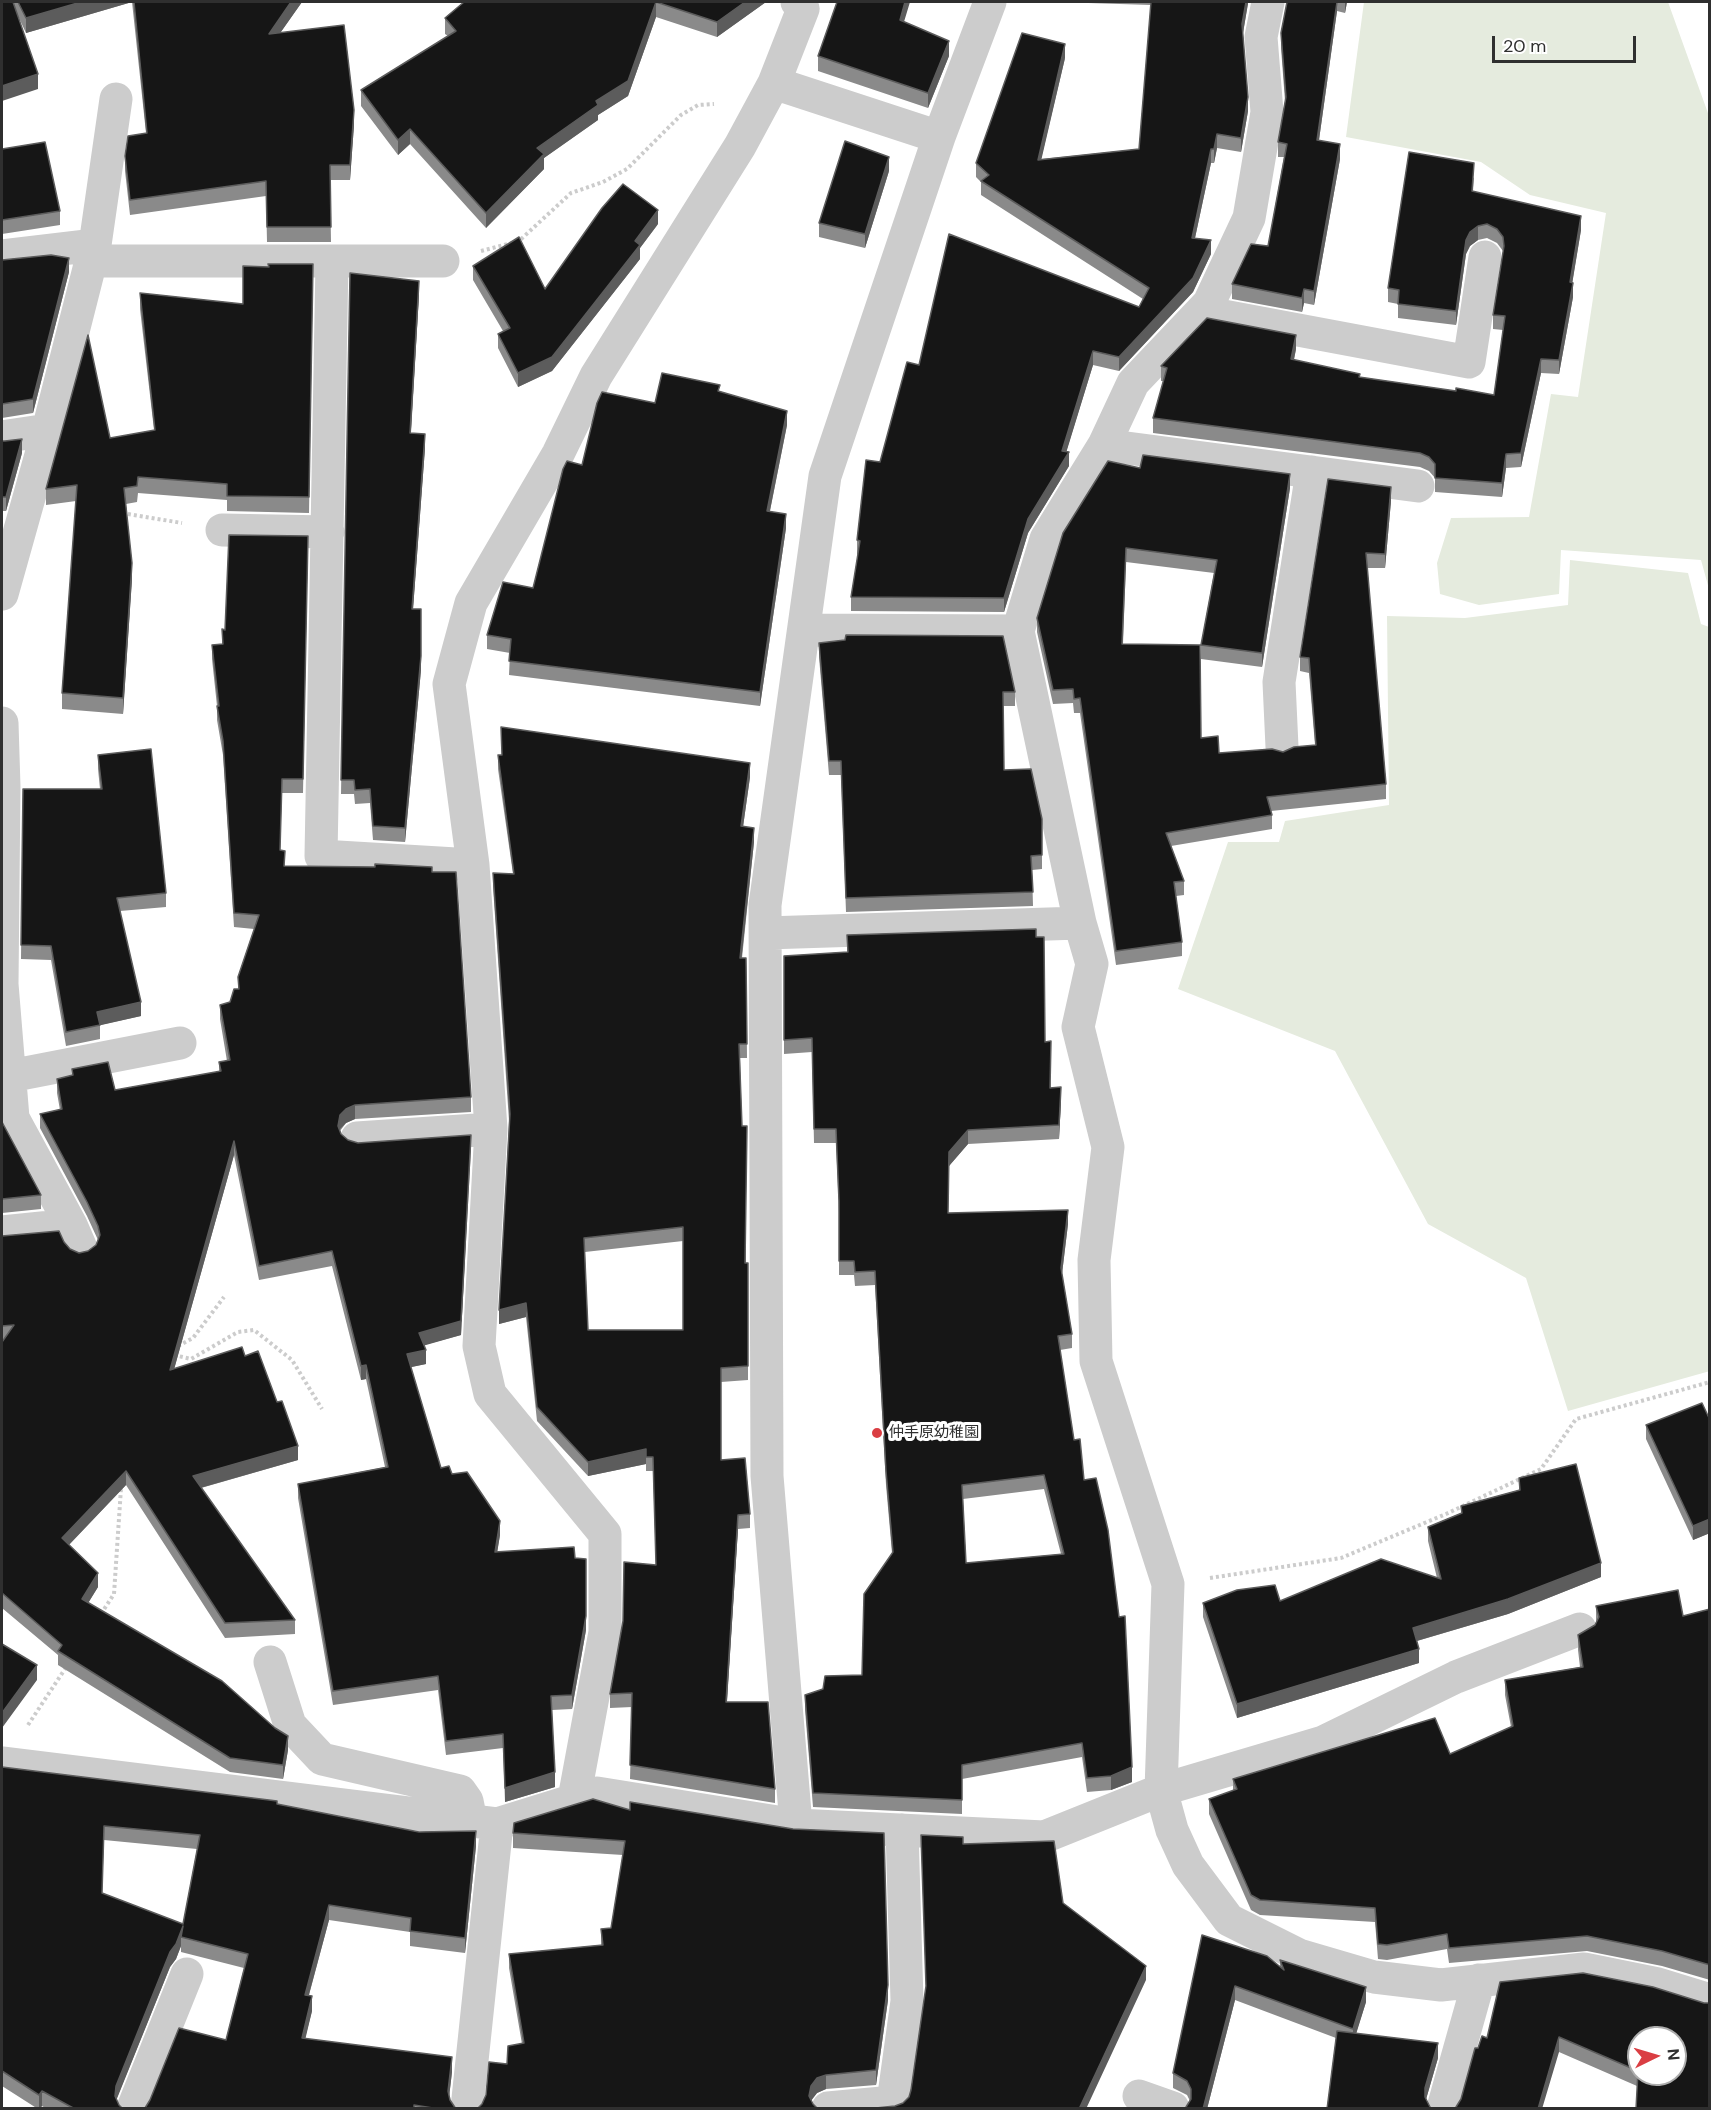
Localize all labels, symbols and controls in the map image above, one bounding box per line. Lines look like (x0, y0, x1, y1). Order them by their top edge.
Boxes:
scale bar (1495, 24, 1639, 62)
text: 20 m (1503, 34, 1546, 58)
place label: 仲手原幼稚園 (889, 1424, 979, 1442)
marker: 仲手原幼稚園 (870, 1426, 884, 1440)
north arrow (1627, 2026, 1687, 2086)
text: N (1662, 2048, 1684, 2061)

